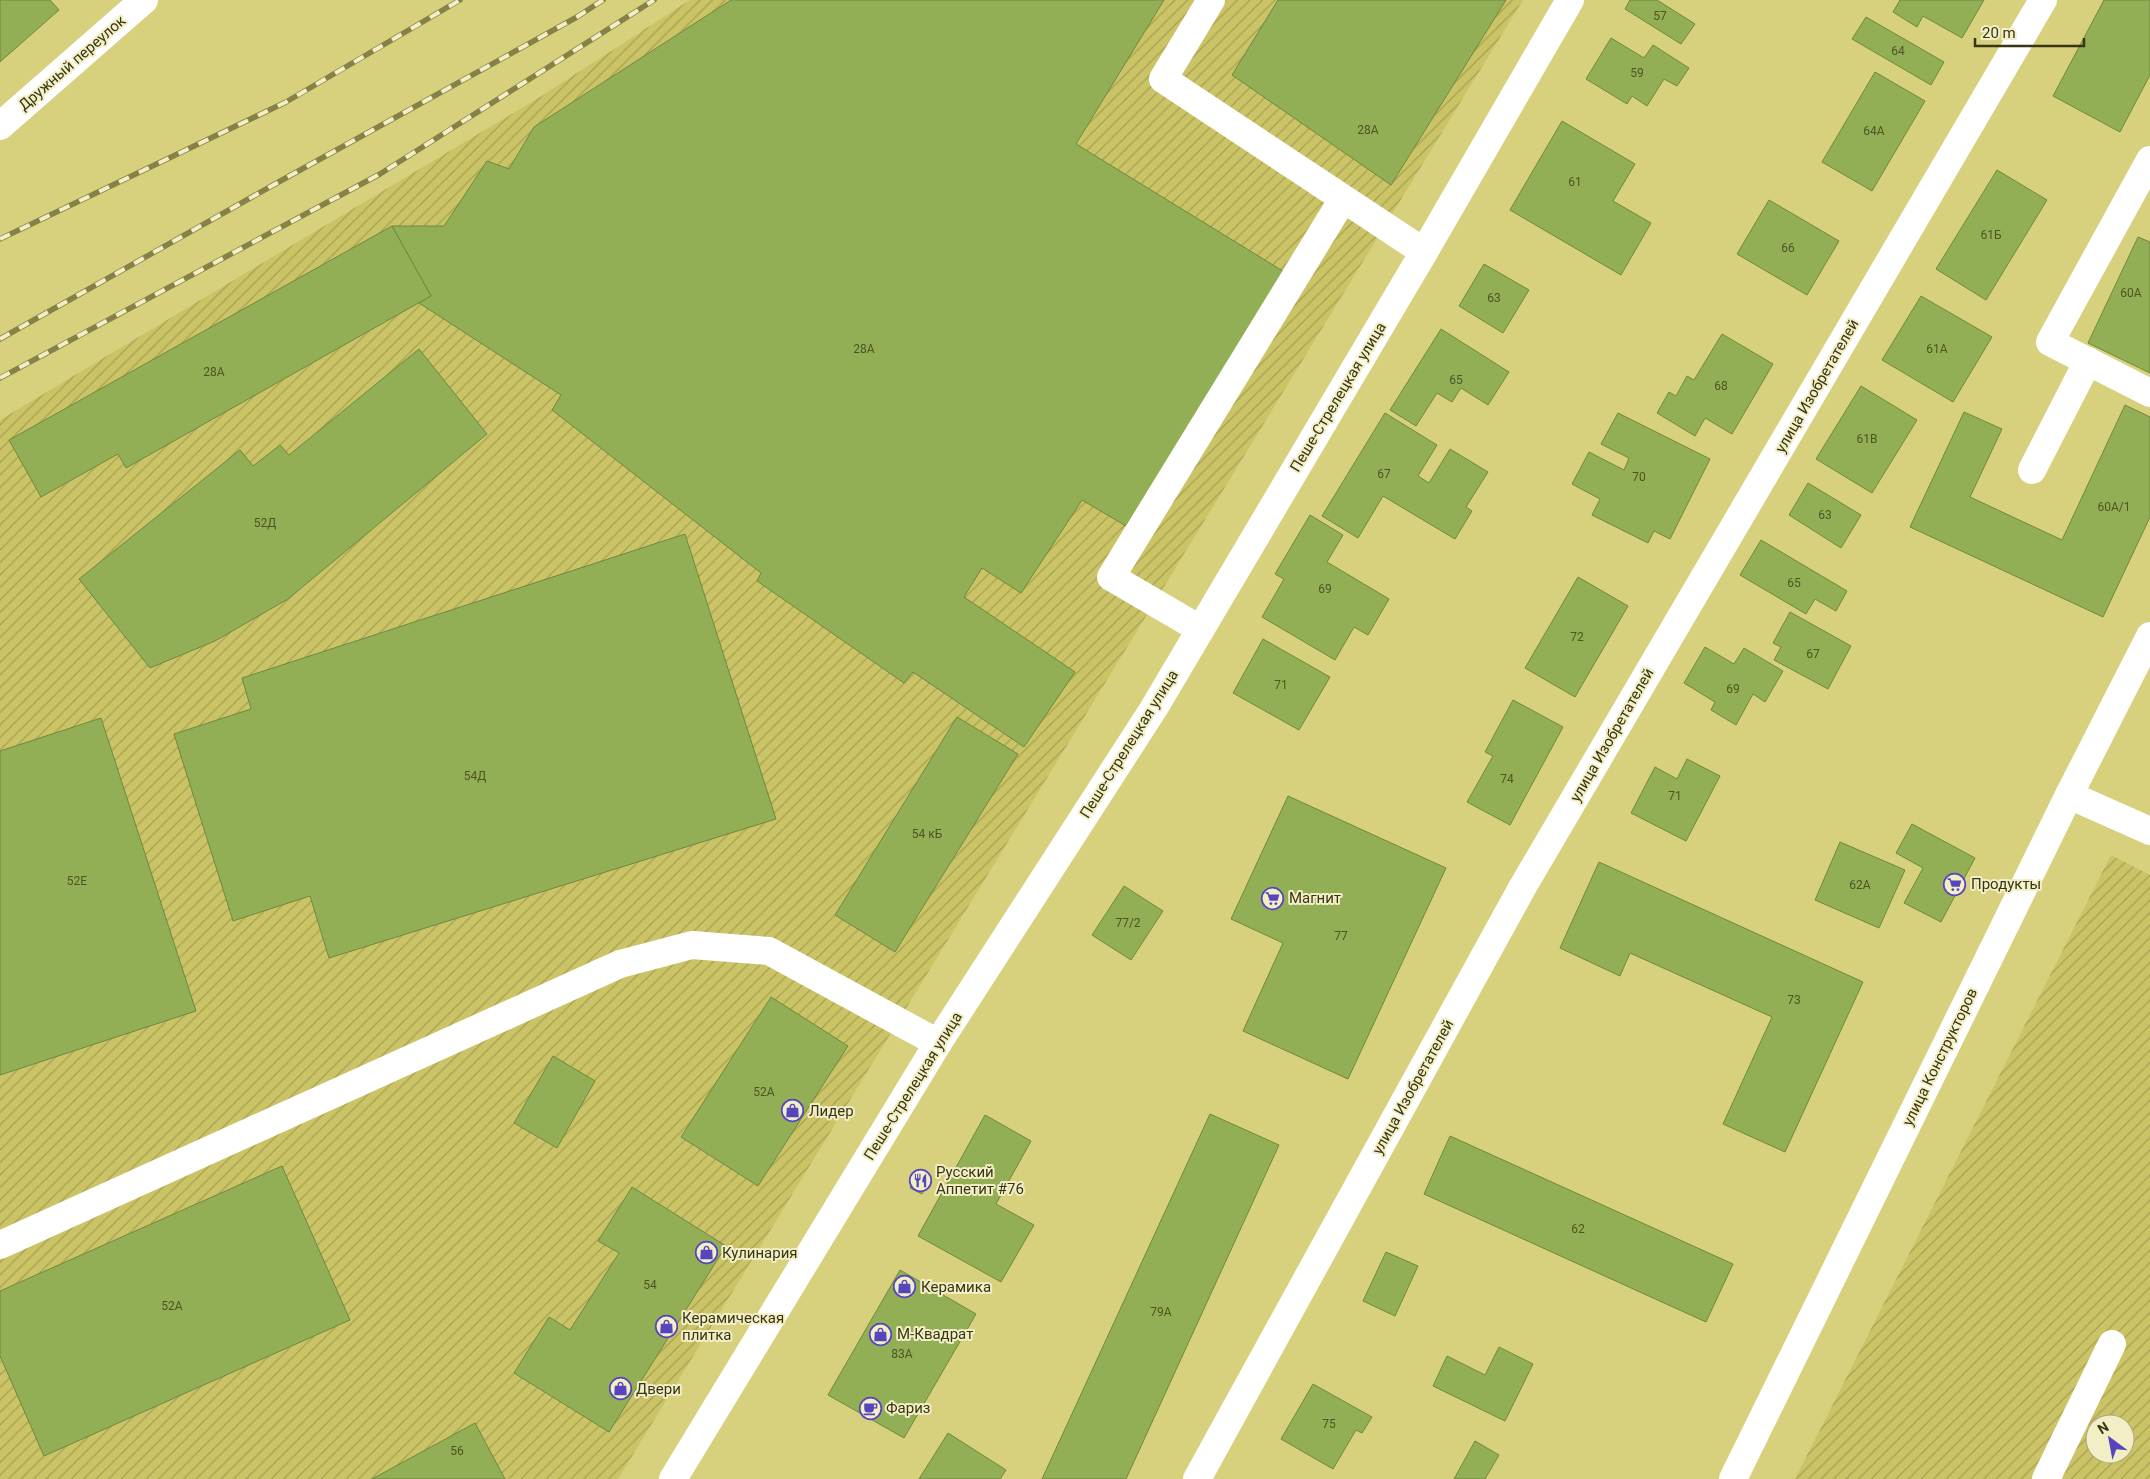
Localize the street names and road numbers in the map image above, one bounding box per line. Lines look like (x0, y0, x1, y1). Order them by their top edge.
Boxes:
street label: Дружный переулок (15, 12, 129, 114)
street label: улица Изобретателей (1771, 316, 1863, 456)
street label: Пеше-Стрелецкая улица (1286, 319, 1390, 475)
street label: улица Изобретателей (1566, 665, 1658, 805)
street label: Пеше-Стрелецкая улица (1076, 667, 1182, 821)
street label: улица Конструкторов (1899, 985, 1981, 1129)
street label: Пеше-Стрелецкая улица (860, 1009, 966, 1163)
street label: улица Изобретателей (1368, 1016, 1458, 1158)

